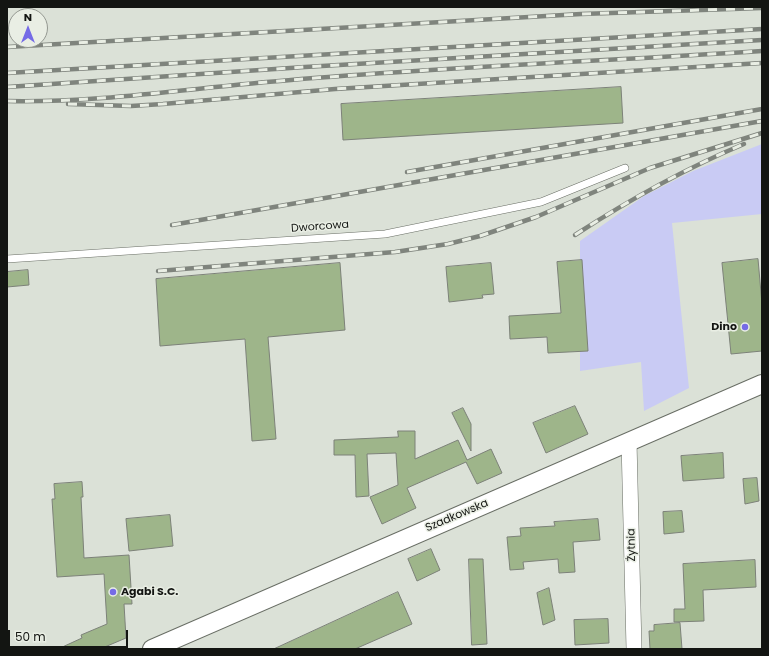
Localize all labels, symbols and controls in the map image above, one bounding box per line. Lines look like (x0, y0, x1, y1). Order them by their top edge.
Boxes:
north arrow (8, 8, 48, 48)
text: N (24, 9, 32, 25)
street label: Dworcowa (291, 218, 349, 236)
place label: Dino (711, 320, 737, 334)
marker: Dino (740, 322, 750, 332)
street label: Szadkowska (424, 497, 490, 535)
street label: Żytnia (625, 528, 639, 562)
place label: Agabi S.C. (121, 585, 178, 599)
marker: Agabi S.C. (108, 587, 118, 597)
scale bar (10, 622, 130, 648)
text: 50 m (15, 628, 46, 645)

